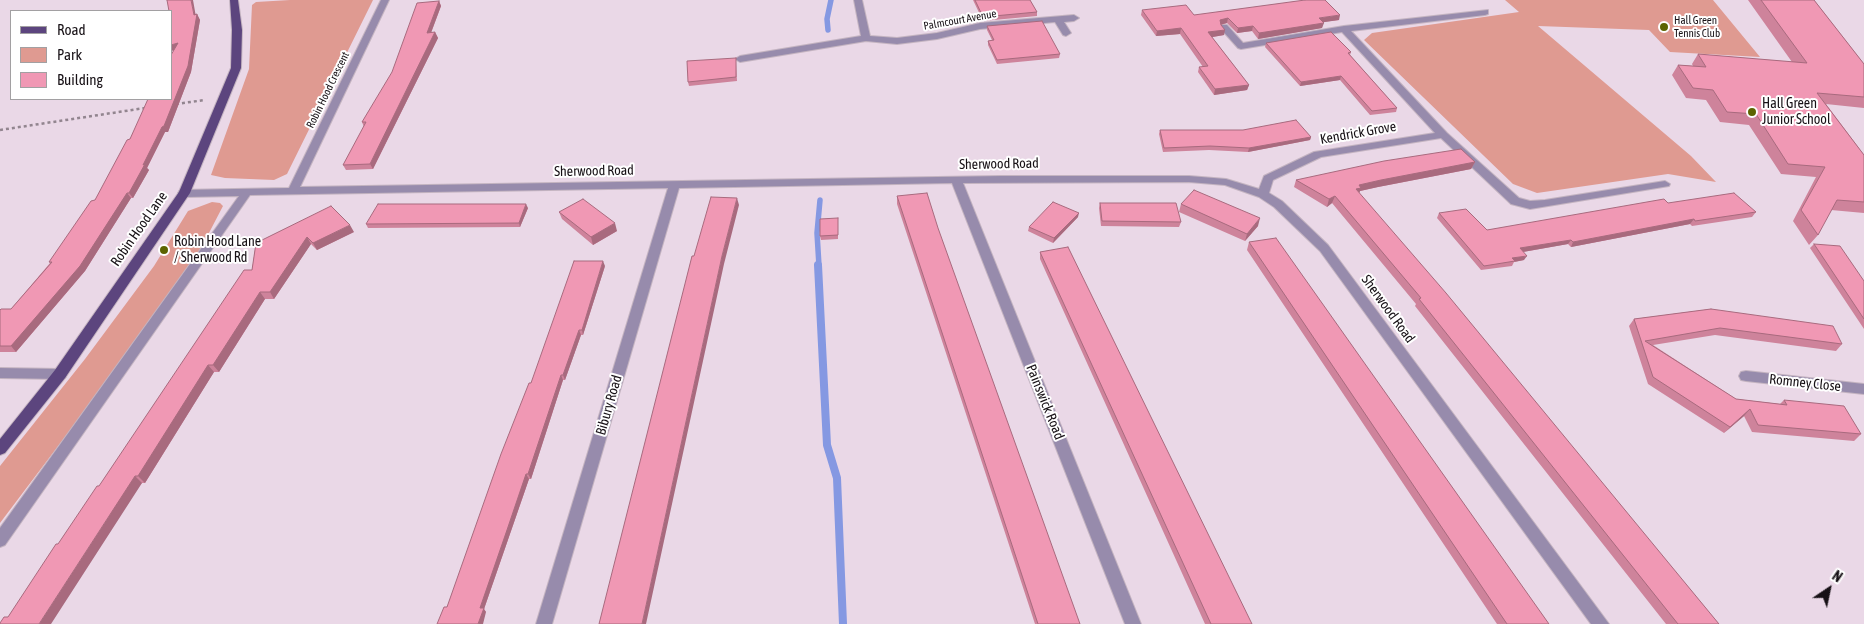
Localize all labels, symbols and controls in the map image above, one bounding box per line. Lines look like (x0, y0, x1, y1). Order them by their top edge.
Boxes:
street label: Palmcourt Avenue (922, 7, 998, 33)
legend (10, 10, 172, 100)
place label: Hall Green Tennis Club (1674, 14, 1720, 40)
text: Road (57, 21, 86, 38)
marker: Hall Green Tennis Club (1658, 21, 1670, 33)
text: Park (57, 46, 82, 63)
street label: Robin Hood Crescent (304, 50, 352, 130)
text: Building (57, 71, 103, 88)
place label: Hall Green Junior School (1762, 96, 1831, 128)
marker: Hall Green Junior School (1746, 106, 1758, 118)
street label: Kendrick Grove (1319, 118, 1397, 148)
street label: Sherwood Road (959, 155, 1039, 173)
street label: Sherwood Road (554, 162, 634, 180)
street label: Robin Hood Lane (107, 189, 171, 269)
place label: Robin Hood Lane / Sherwood Rd (174, 234, 261, 266)
marker: Robin Hood Lane / Sherwood Rd (158, 244, 170, 256)
street label: Sherwood Road (1358, 272, 1418, 346)
street label: Painswick Road (1022, 362, 1068, 442)
street label: Romney Close (1768, 371, 1842, 395)
street label: Bibury Road (592, 373, 626, 437)
north arrow (1804, 564, 1854, 614)
text: N (1829, 568, 1845, 586)

